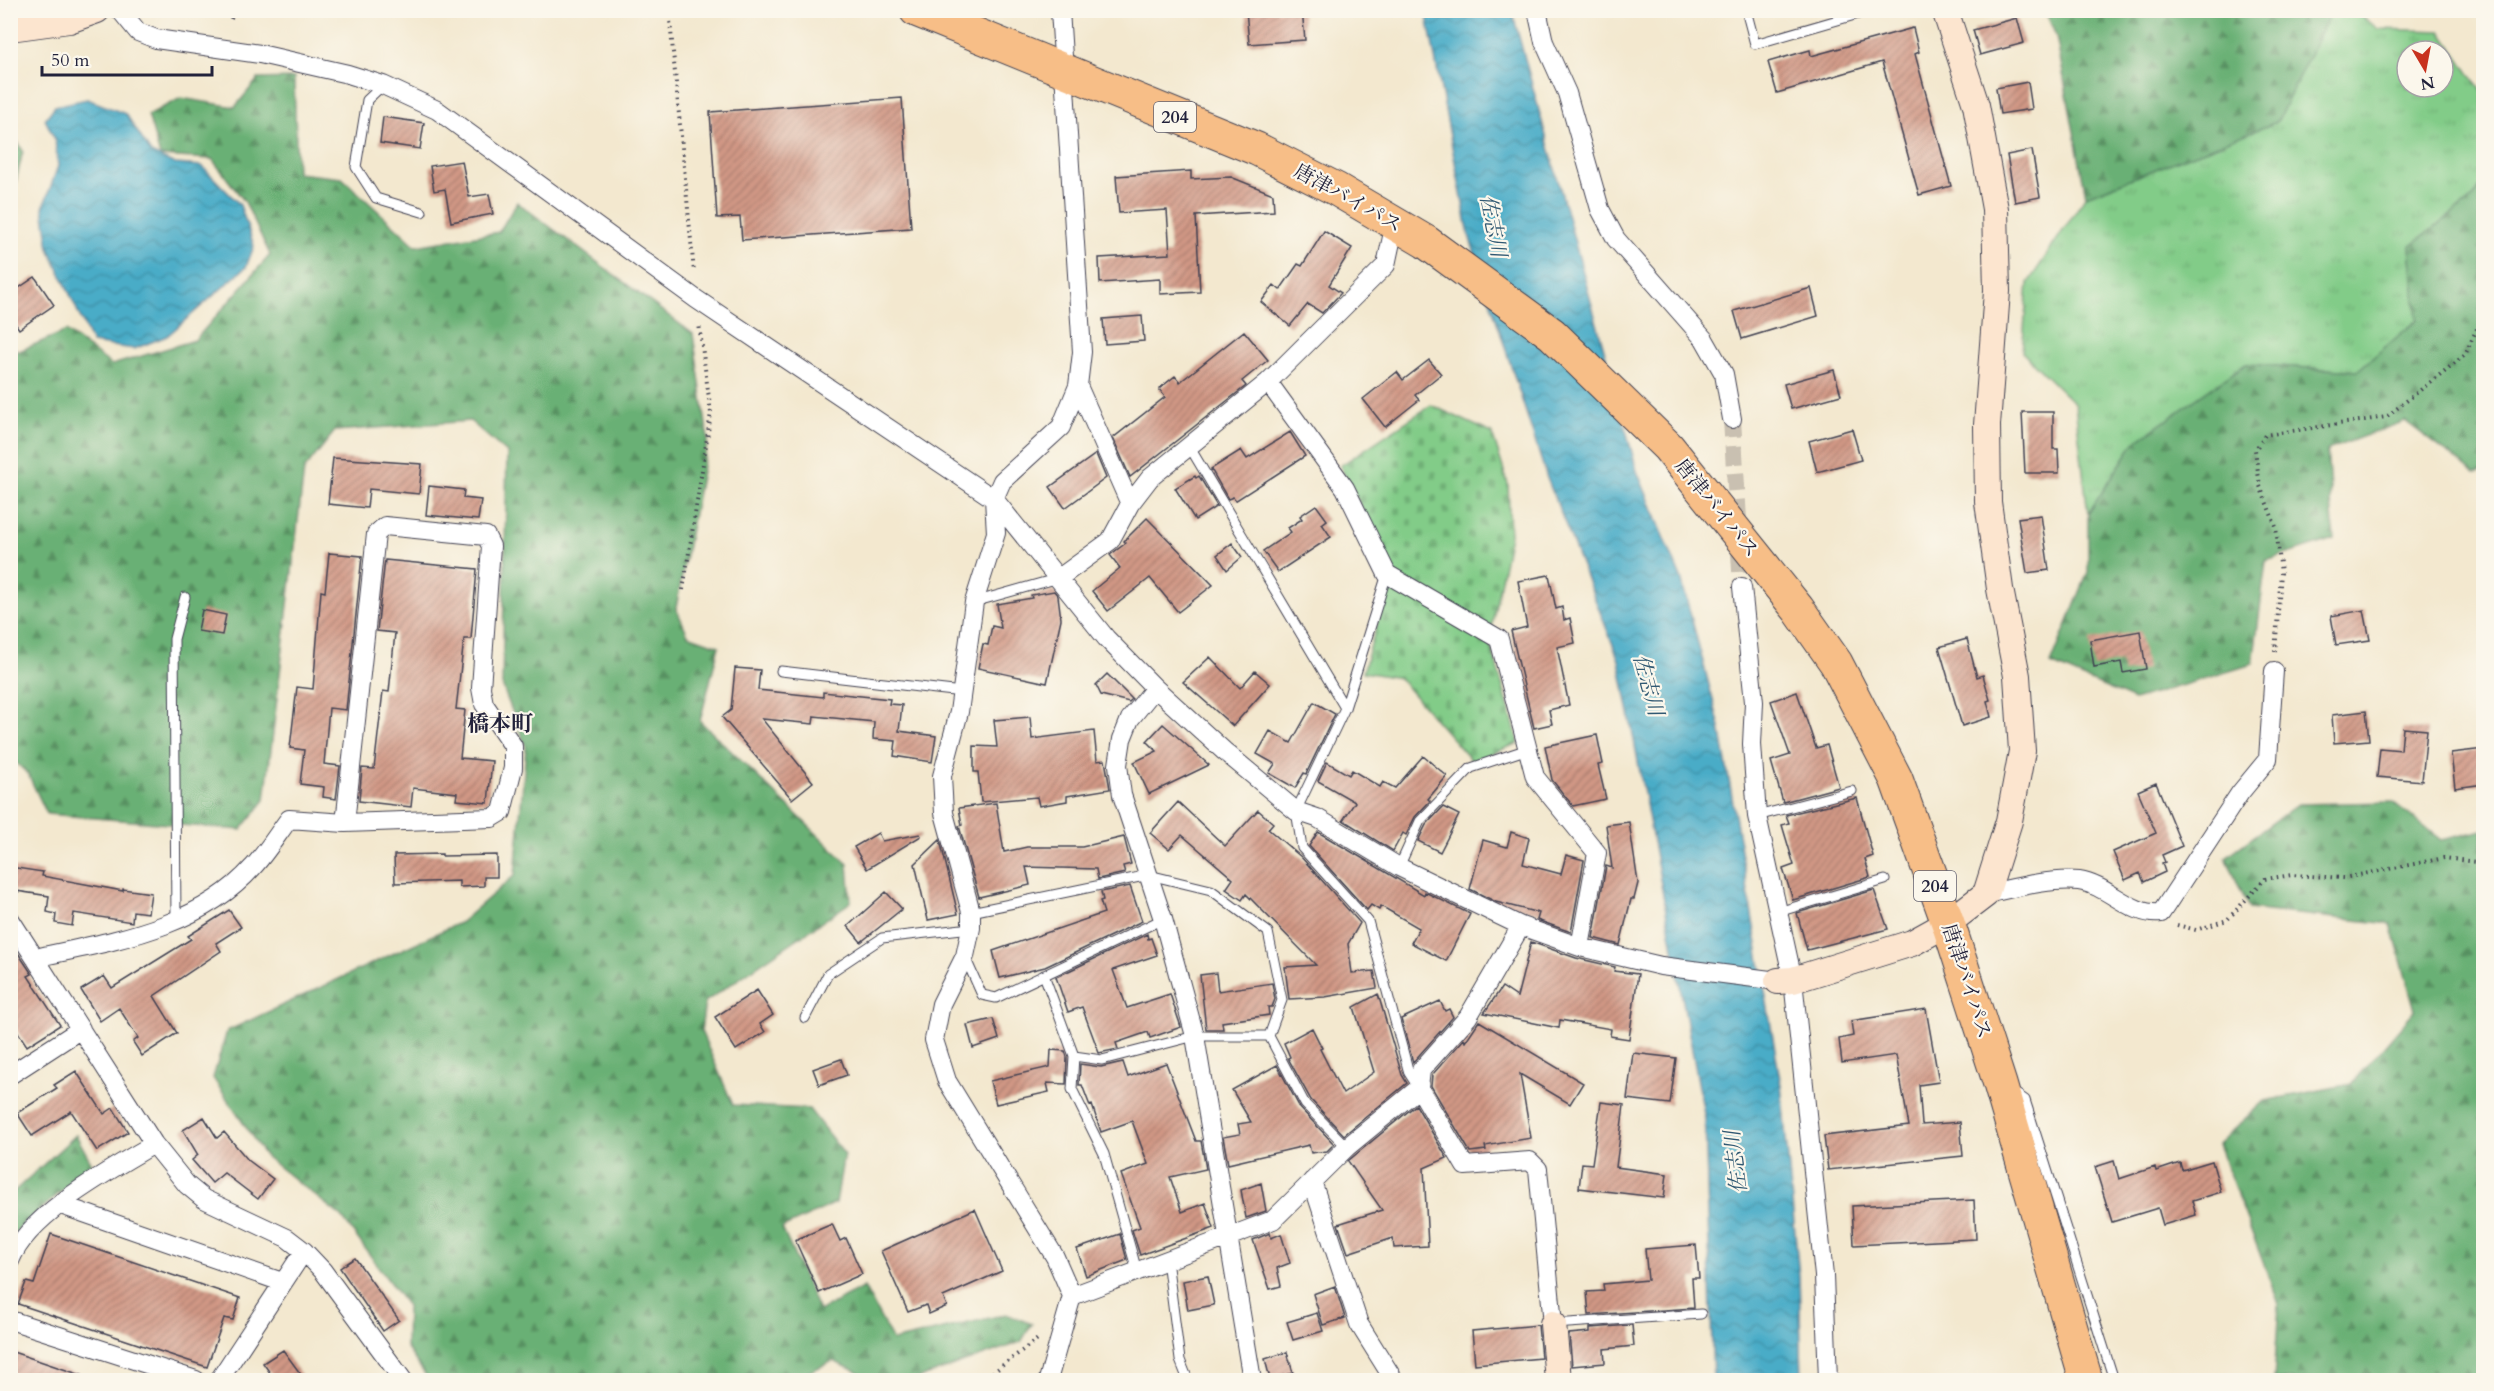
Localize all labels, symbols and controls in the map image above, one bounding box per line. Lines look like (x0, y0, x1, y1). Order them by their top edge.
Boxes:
scale bar (42, 39, 212, 77)
north arrow (2395, 39, 2455, 99)
text: 50 m (51, 48, 90, 73)
text: N (2419, 71, 2436, 95)
road number: 204 (1154, 102, 1196, 132)
street label: 唐津バイパス (1289, 157, 1407, 239)
water label: 佐志川 (1473, 192, 1514, 262)
street label: 唐津バイパス (1669, 453, 1765, 563)
water label: 佐志川 (1626, 651, 1671, 721)
district label: 橋本町 (467, 709, 533, 739)
road number: 204 (1914, 871, 1956, 901)
street label: 唐津バイパス (1936, 920, 1998, 1042)
water label: 佐志川 (1718, 1127, 1754, 1195)

